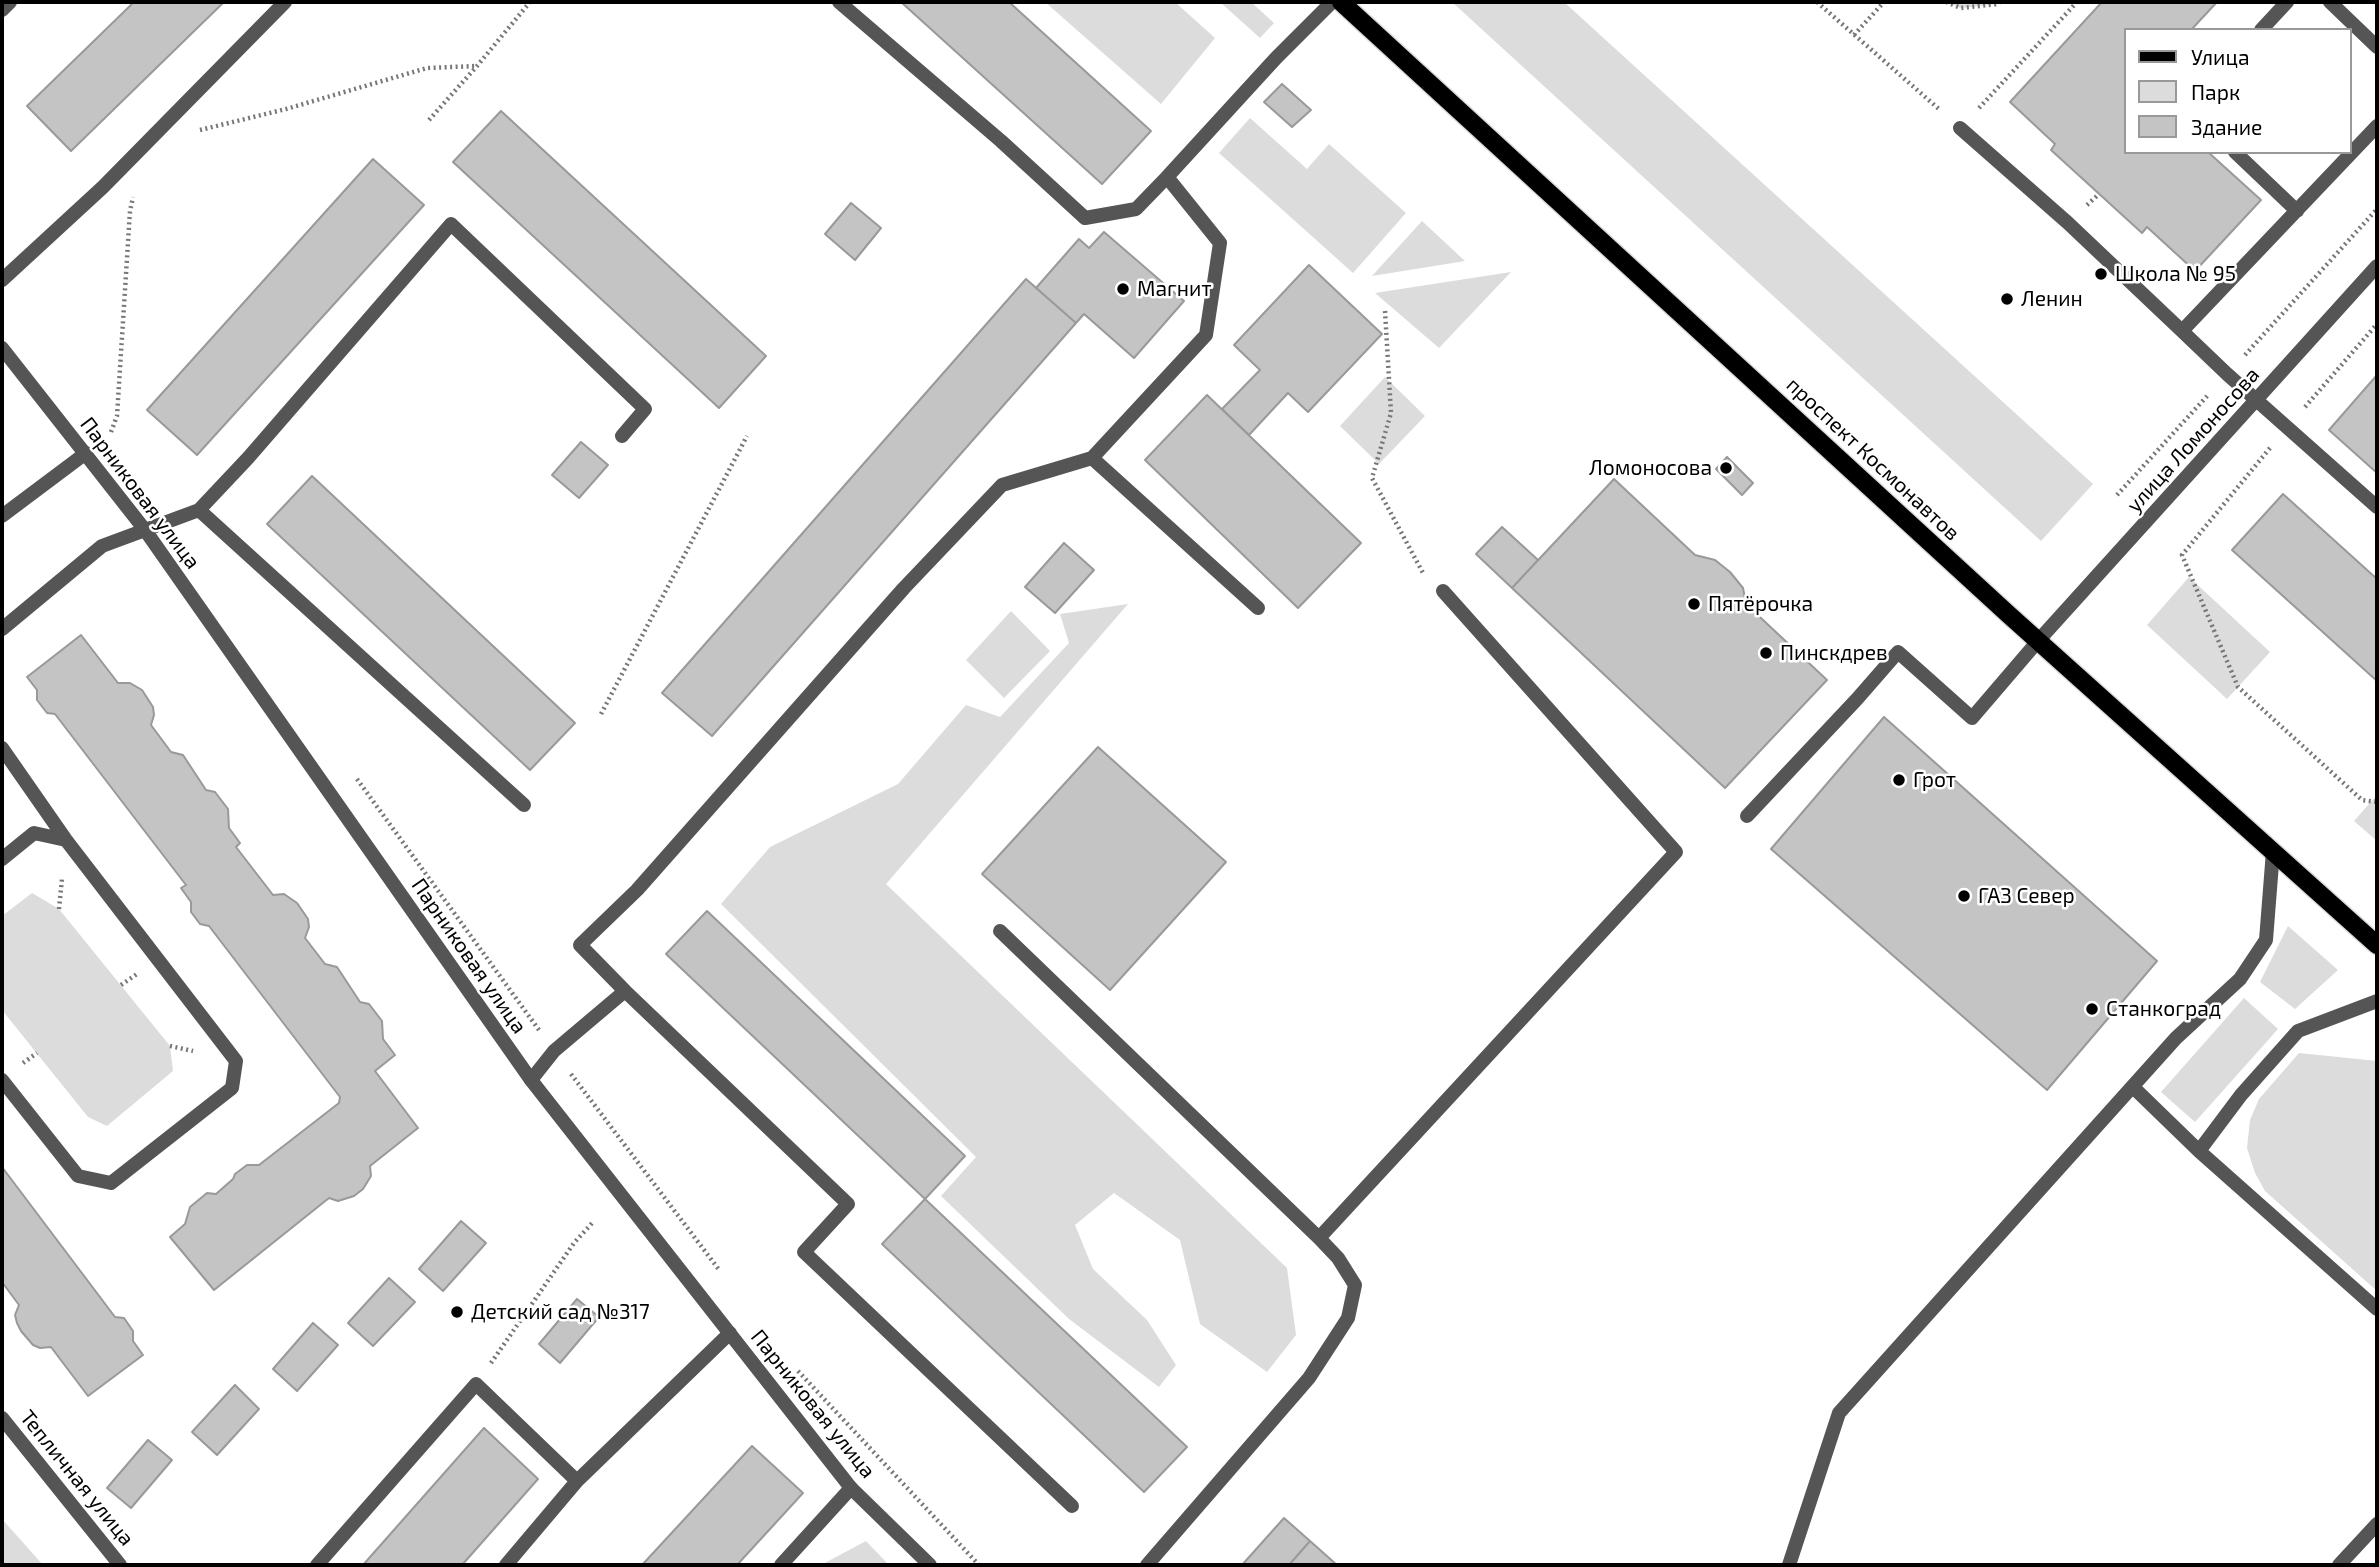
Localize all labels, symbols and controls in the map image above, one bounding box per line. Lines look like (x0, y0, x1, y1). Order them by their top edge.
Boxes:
legend (2124, 28, 2351, 154)
text: Улица (2191, 44, 2250, 69)
text: Парк (2191, 79, 2240, 104)
text: Здание (2191, 114, 2262, 139)
place label: Школа № 95 (2115, 261, 2236, 287)
marker: Школа № 95 (2093, 266, 2109, 282)
place label: Магнит (1137, 276, 1212, 302)
marker: Магнит (1115, 281, 1131, 297)
place label: Ленин (2021, 286, 2083, 312)
marker: Ленин (1999, 291, 2015, 307)
street label: улица Ломоносова (2121, 362, 2265, 518)
street label: проспект Космонавтов (1781, 372, 1965, 546)
street label: Парниковая улица (75, 412, 205, 574)
place label: Ломоносова (1589, 455, 1712, 481)
marker: Ломоносова (1718, 460, 1734, 476)
place label: Пятёрочка (1708, 591, 1813, 617)
marker: Пятёрочка (1686, 596, 1702, 612)
place label: Пинскдрев (1780, 640, 1888, 666)
marker: Пинскдрев (1758, 645, 1774, 661)
place label: Грот (1913, 767, 1956, 793)
marker: Грот (1891, 772, 1907, 788)
street label: Парниковая улица (406, 874, 532, 1038)
place label: ГАЗ Север (1978, 883, 2075, 909)
marker: ГАЗ Север (1956, 888, 1972, 904)
place label: Станкоград (2106, 996, 2221, 1022)
marker: Станкоград (2084, 1001, 2100, 1017)
place label: Детский сад №317 (471, 1299, 650, 1325)
marker: Детский сад №317 (449, 1304, 465, 1320)
street label: Парниковая улица (745, 1325, 881, 1483)
street label: Тепличная улица (15, 1405, 139, 1551)

